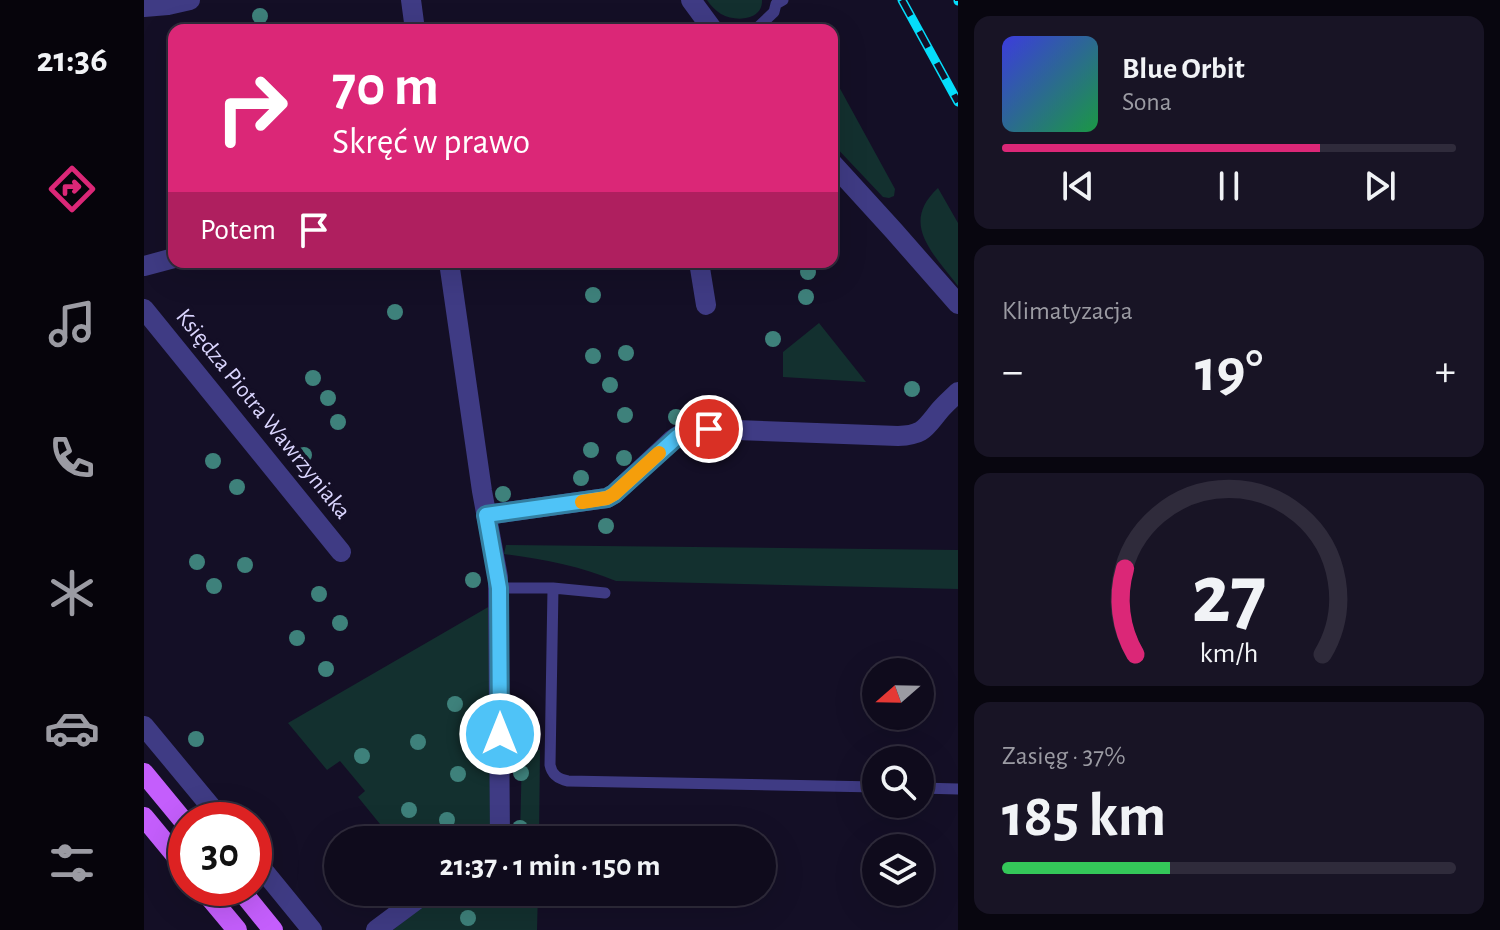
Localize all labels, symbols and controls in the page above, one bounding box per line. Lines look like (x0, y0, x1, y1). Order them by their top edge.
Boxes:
text: 21:36 (36, 42, 108, 78)
text: Blue Orbit (1122, 54, 1245, 84)
icon: right (200, 56, 304, 160)
text: 70 m (332, 59, 439, 115)
text: Sona (1122, 89, 1172, 115)
text: Skręć w prawo (332, 124, 530, 160)
icon: directions (44, 161, 100, 217)
icon: previous (1056, 164, 1100, 208)
icon: pause (1207, 164, 1251, 208)
icon: next (1358, 164, 1402, 208)
icon: arrive (292, 208, 336, 252)
text: Potem (200, 215, 276, 245)
icon: music (44, 296, 100, 352)
text: Klimatyzacja (1002, 298, 1133, 324)
street label: Księdza Piotra Wawrzyniaka (171, 305, 355, 523)
text: 19° (1195, 342, 1263, 402)
text: − (1002, 350, 1023, 394)
text: + (1435, 350, 1456, 394)
pin (675, 395, 743, 463)
icon: arrive (687, 407, 731, 451)
icon: phone (44, 430, 100, 486)
text: 27 (1191, 554, 1267, 638)
icon: climate (44, 565, 100, 621)
text: km/h (1200, 639, 1258, 668)
north arrow (862, 658, 934, 730)
map controls (862, 658, 934, 906)
position arrow (458, 692, 542, 776)
icon: car (44, 700, 100, 756)
text: Zasięg · 37% (1002, 743, 1126, 769)
button: search (862, 746, 934, 818)
text: 185 km (1002, 787, 1166, 847)
speed limit sign: 30 (168, 802, 272, 906)
button: layers (862, 834, 934, 906)
icon: filters (44, 835, 100, 891)
text: 21:37 · 1 min · 150 m (440, 851, 660, 881)

